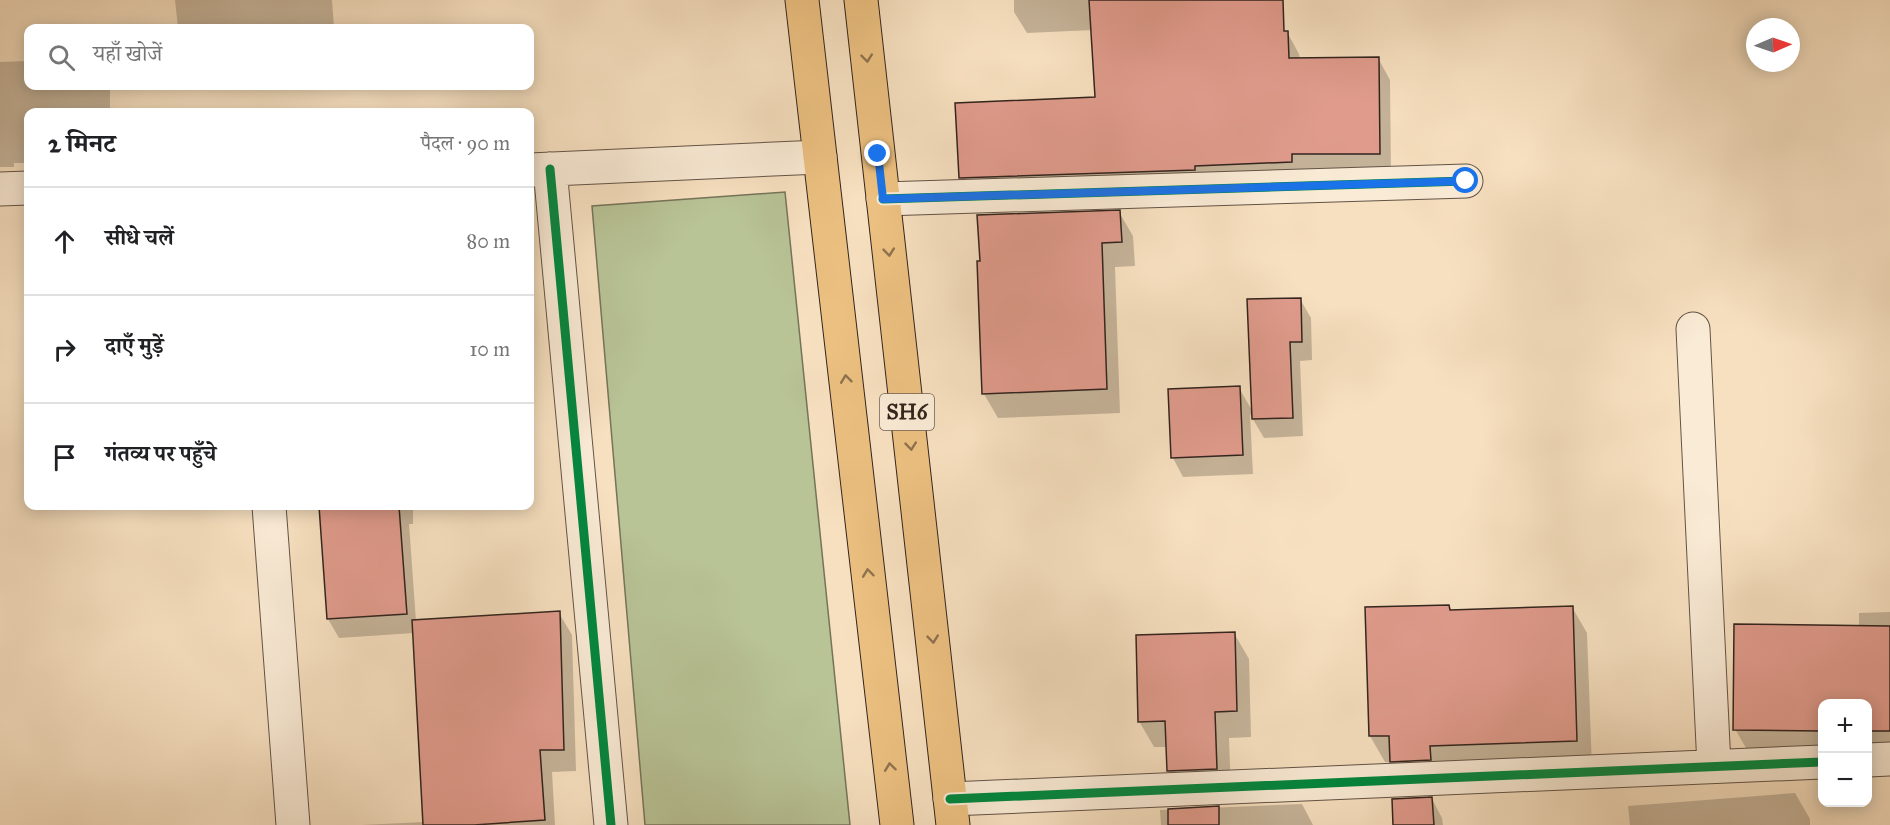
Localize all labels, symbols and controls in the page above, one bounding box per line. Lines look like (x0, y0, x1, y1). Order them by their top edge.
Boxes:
north arrow (1746, 18, 1800, 72)
search box (24, 24, 534, 90)
text: यहाँ खोजें (93, 40, 162, 67)
icon: search (45, 41, 78, 74)
one-way arrow (860, 54, 873, 63)
text: 2 मिनट (48, 127, 116, 159)
text: पैदल · 90 m (421, 131, 510, 155)
route end (864, 140, 890, 166)
route start (1452, 167, 1478, 193)
text: सीधे चलें (105, 224, 174, 251)
icon: ahead (48, 225, 81, 258)
text: 80 m (467, 229, 510, 253)
one-way arrow (882, 247, 895, 256)
text: दाएँ मुड़ें (105, 332, 164, 359)
icon: right (48, 333, 81, 366)
text: 10 m (469, 337, 510, 361)
one-way arrow (840, 375, 853, 384)
road number: SH6 (880, 394, 934, 430)
text: गंतव्य पर पहुँचे (105, 440, 216, 467)
icon: arrive (48, 441, 81, 474)
one-way arrow (904, 441, 917, 450)
one-way arrow (862, 569, 875, 578)
one-way arrow (926, 635, 938, 644)
map controls (1818, 699, 1872, 807)
button: + (1818, 699, 1872, 753)
button: − (1818, 753, 1872, 807)
one-way arrow (885, 762, 897, 771)

